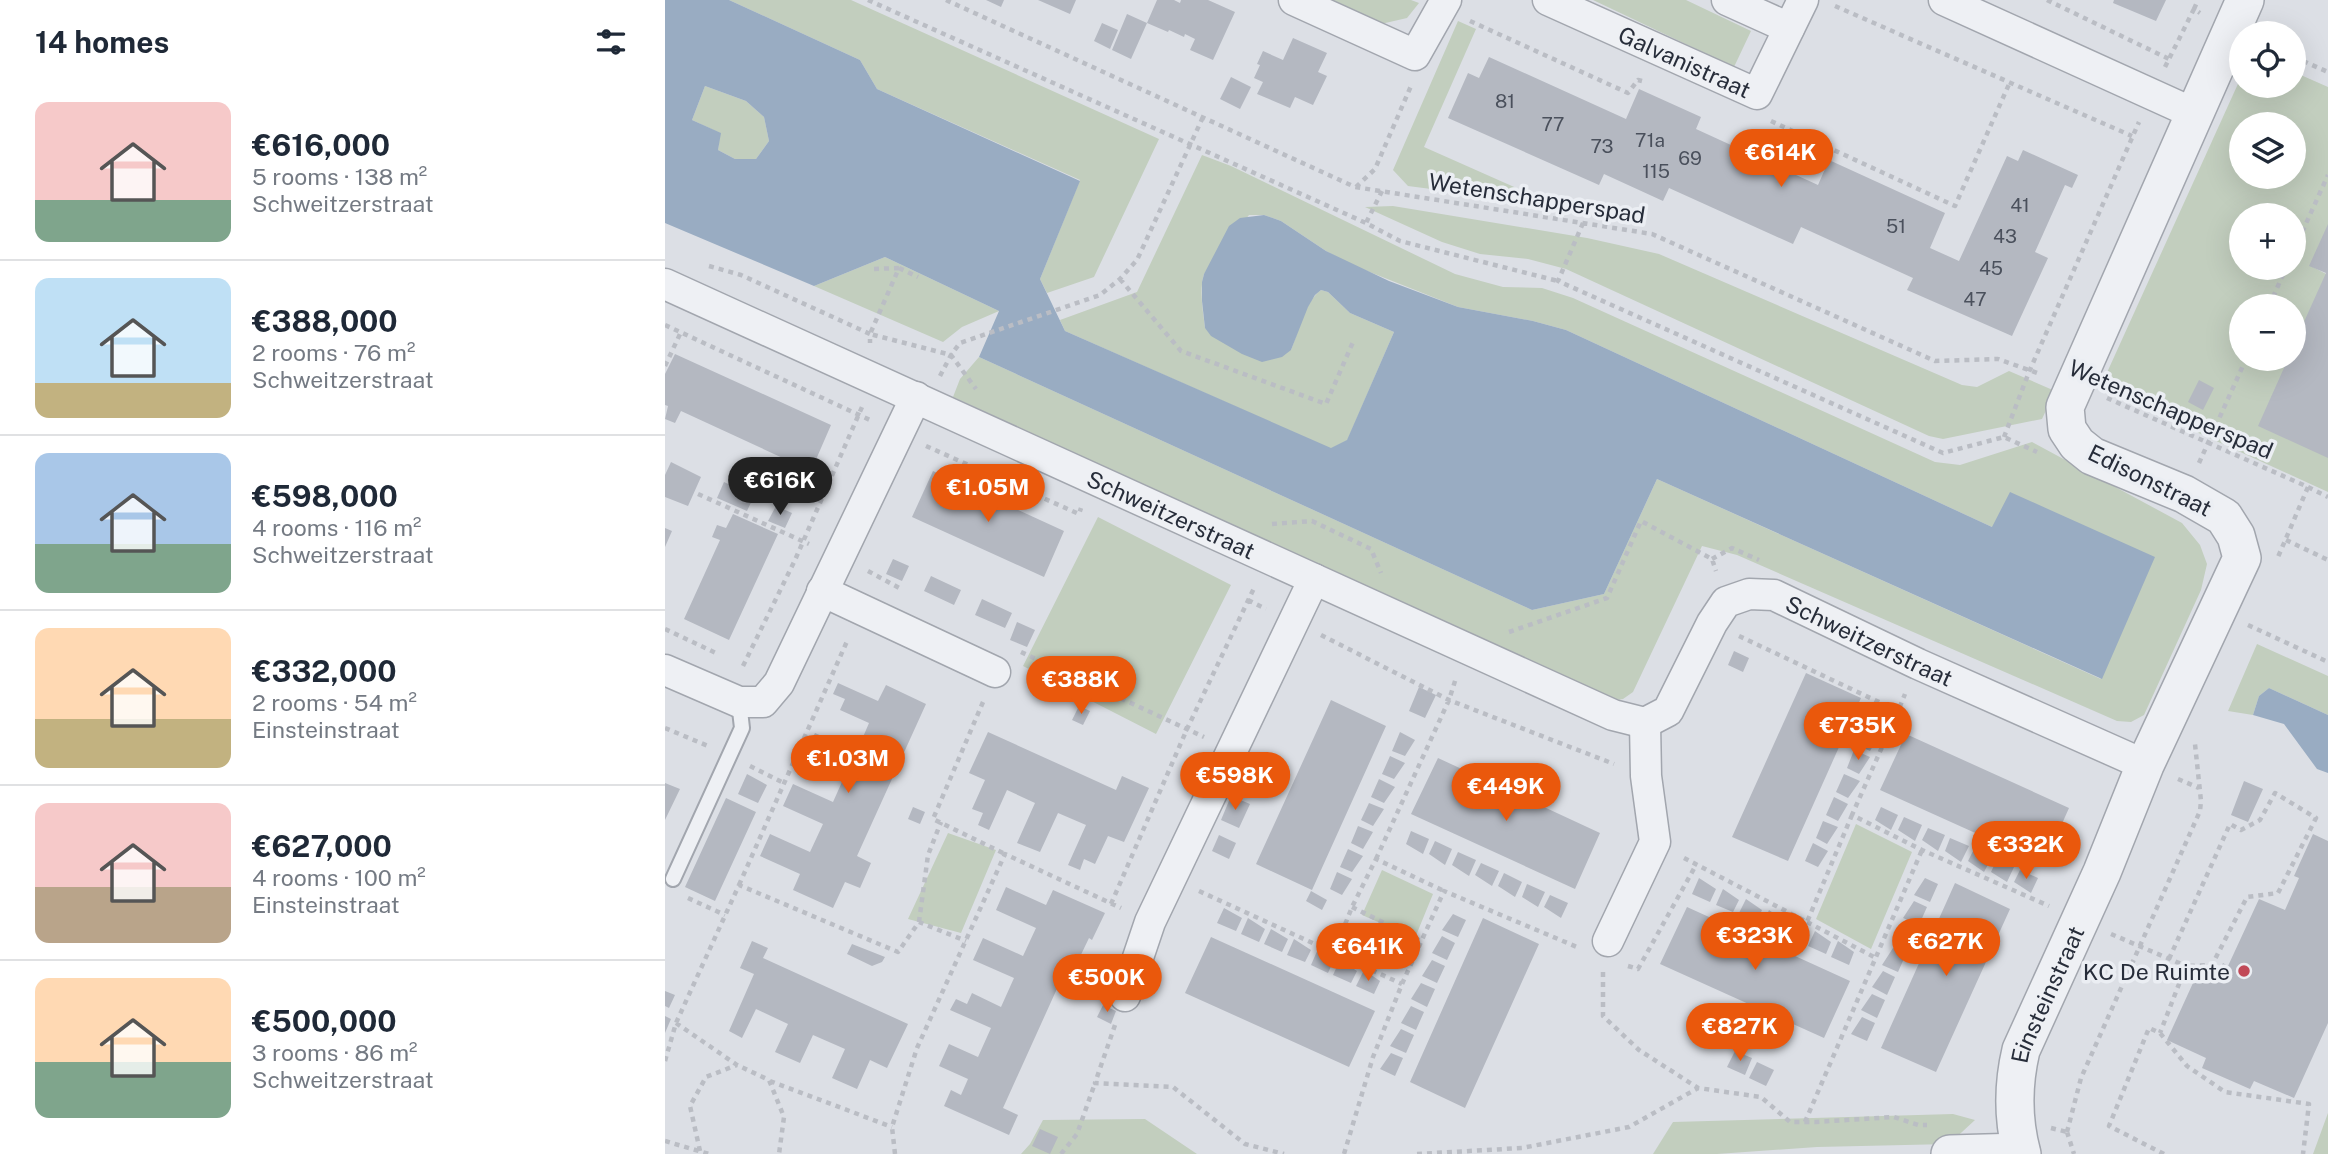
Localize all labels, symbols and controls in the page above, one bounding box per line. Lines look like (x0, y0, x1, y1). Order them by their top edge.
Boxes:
street label: Galvanistraat (1615, 20, 1755, 103)
map controls (2229, 21, 2306, 371)
button: locate (2229, 21, 2306, 98)
icon: filters (592, 23, 630, 61)
text: 14 homes (35, 24, 169, 60)
house number: 81 (1495, 90, 1515, 112)
button: layers (2229, 112, 2306, 189)
house number: 77 (1541, 113, 1565, 135)
text: €616,000 (252, 127, 390, 163)
house number: 71a (1635, 129, 1665, 151)
icon: home (91, 130, 175, 214)
pin: €614K (1732, 130, 1830, 189)
house number: 73 (1590, 135, 1614, 157)
text: €614K (1745, 138, 1817, 165)
house number: 69 (1678, 147, 1702, 169)
house number: 115 (1642, 160, 1670, 182)
text: 5 rooms · 138 m² (252, 163, 427, 190)
street label: Wetenschapperspad (1427, 168, 1647, 228)
text: Schweitzerstraat (252, 190, 434, 217)
house number: 41 (2010, 194, 2030, 216)
button: + (2229, 203, 2306, 280)
house number: 51 (1886, 215, 1906, 237)
house number: 43 (1993, 225, 2017, 247)
house number: 45 (1979, 257, 2003, 279)
house number: 47 (1963, 288, 1987, 310)
button: − (2229, 294, 2306, 371)
text: €388,000 (252, 303, 398, 339)
icon: home (91, 306, 175, 390)
text: 2 rooms · 76 m² (252, 339, 415, 366)
street label: Wetenschapperspad (2065, 354, 2277, 464)
text: Schweitzerstraat (252, 366, 434, 393)
street label: Edisonstraat (2084, 438, 2216, 522)
pin: €616K (731, 458, 829, 517)
pin: €1.05M (931, 464, 1045, 524)
street label: Schweitzerstraat (1083, 464, 1259, 564)
text: €616K (744, 466, 816, 493)
text: €1.05M (947, 473, 1029, 500)
text: €598,000 (252, 478, 398, 514)
icon: home (91, 481, 175, 565)
text: 4 rooms · 116 m² (252, 514, 421, 541)
text: Schweitzerstraat (252, 541, 434, 568)
street label: Schweitzerstraat (1782, 589, 1957, 691)
text: €332,000 (252, 653, 397, 689)
icon: home (91, 656, 175, 740)
pin: €388K (1032, 656, 1130, 716)
text: €388K (1042, 665, 1120, 692)
text: 2 rooms · 54 m² (252, 689, 417, 716)
pin: €735K (1809, 702, 1907, 762)
text: €735K (1820, 711, 1896, 738)
text: Einsteinstraat (252, 716, 400, 743)
pin: €1.03M (791, 736, 905, 795)
text: €1.03M (807, 744, 889, 771)
pin: €598K (1186, 752, 1284, 812)
text: €598K (1196, 761, 1274, 788)
pin: €449K (1457, 764, 1555, 823)
text: €449K (1468, 772, 1544, 799)
pin: €332K (1977, 822, 2075, 881)
text: €627,000 (252, 828, 392, 864)
text: €332K (1988, 830, 2064, 857)
icon: home (91, 831, 175, 915)
text: 4 rooms · 100 m² (252, 864, 426, 891)
text: Einsteinstraat (252, 891, 400, 918)
pin: €323K (1706, 912, 1804, 972)
pin: €627K (1897, 918, 1995, 978)
text: €323K (1717, 921, 1793, 948)
street label: Einsteinstraat (2005, 922, 2089, 1065)
pin: €641K (1319, 923, 1417, 983)
text: €627K (1908, 927, 1984, 954)
text: €641K (1332, 932, 1404, 959)
pin: €500K (1058, 954, 1156, 1014)
place label: KC De Ruimte (2083, 958, 2230, 985)
text: €500K (1069, 963, 1145, 990)
marker: KC De Ruimte (2236, 963, 2252, 979)
text: €500,000 (252, 1003, 397, 1039)
pin: €827K (1691, 1004, 1789, 1063)
icon: home (91, 1006, 175, 1090)
text: €827K (1702, 1012, 1778, 1039)
text: 3 rooms · 86 m² (252, 1039, 418, 1066)
text: Schweitzerstraat (252, 1066, 434, 1093)

